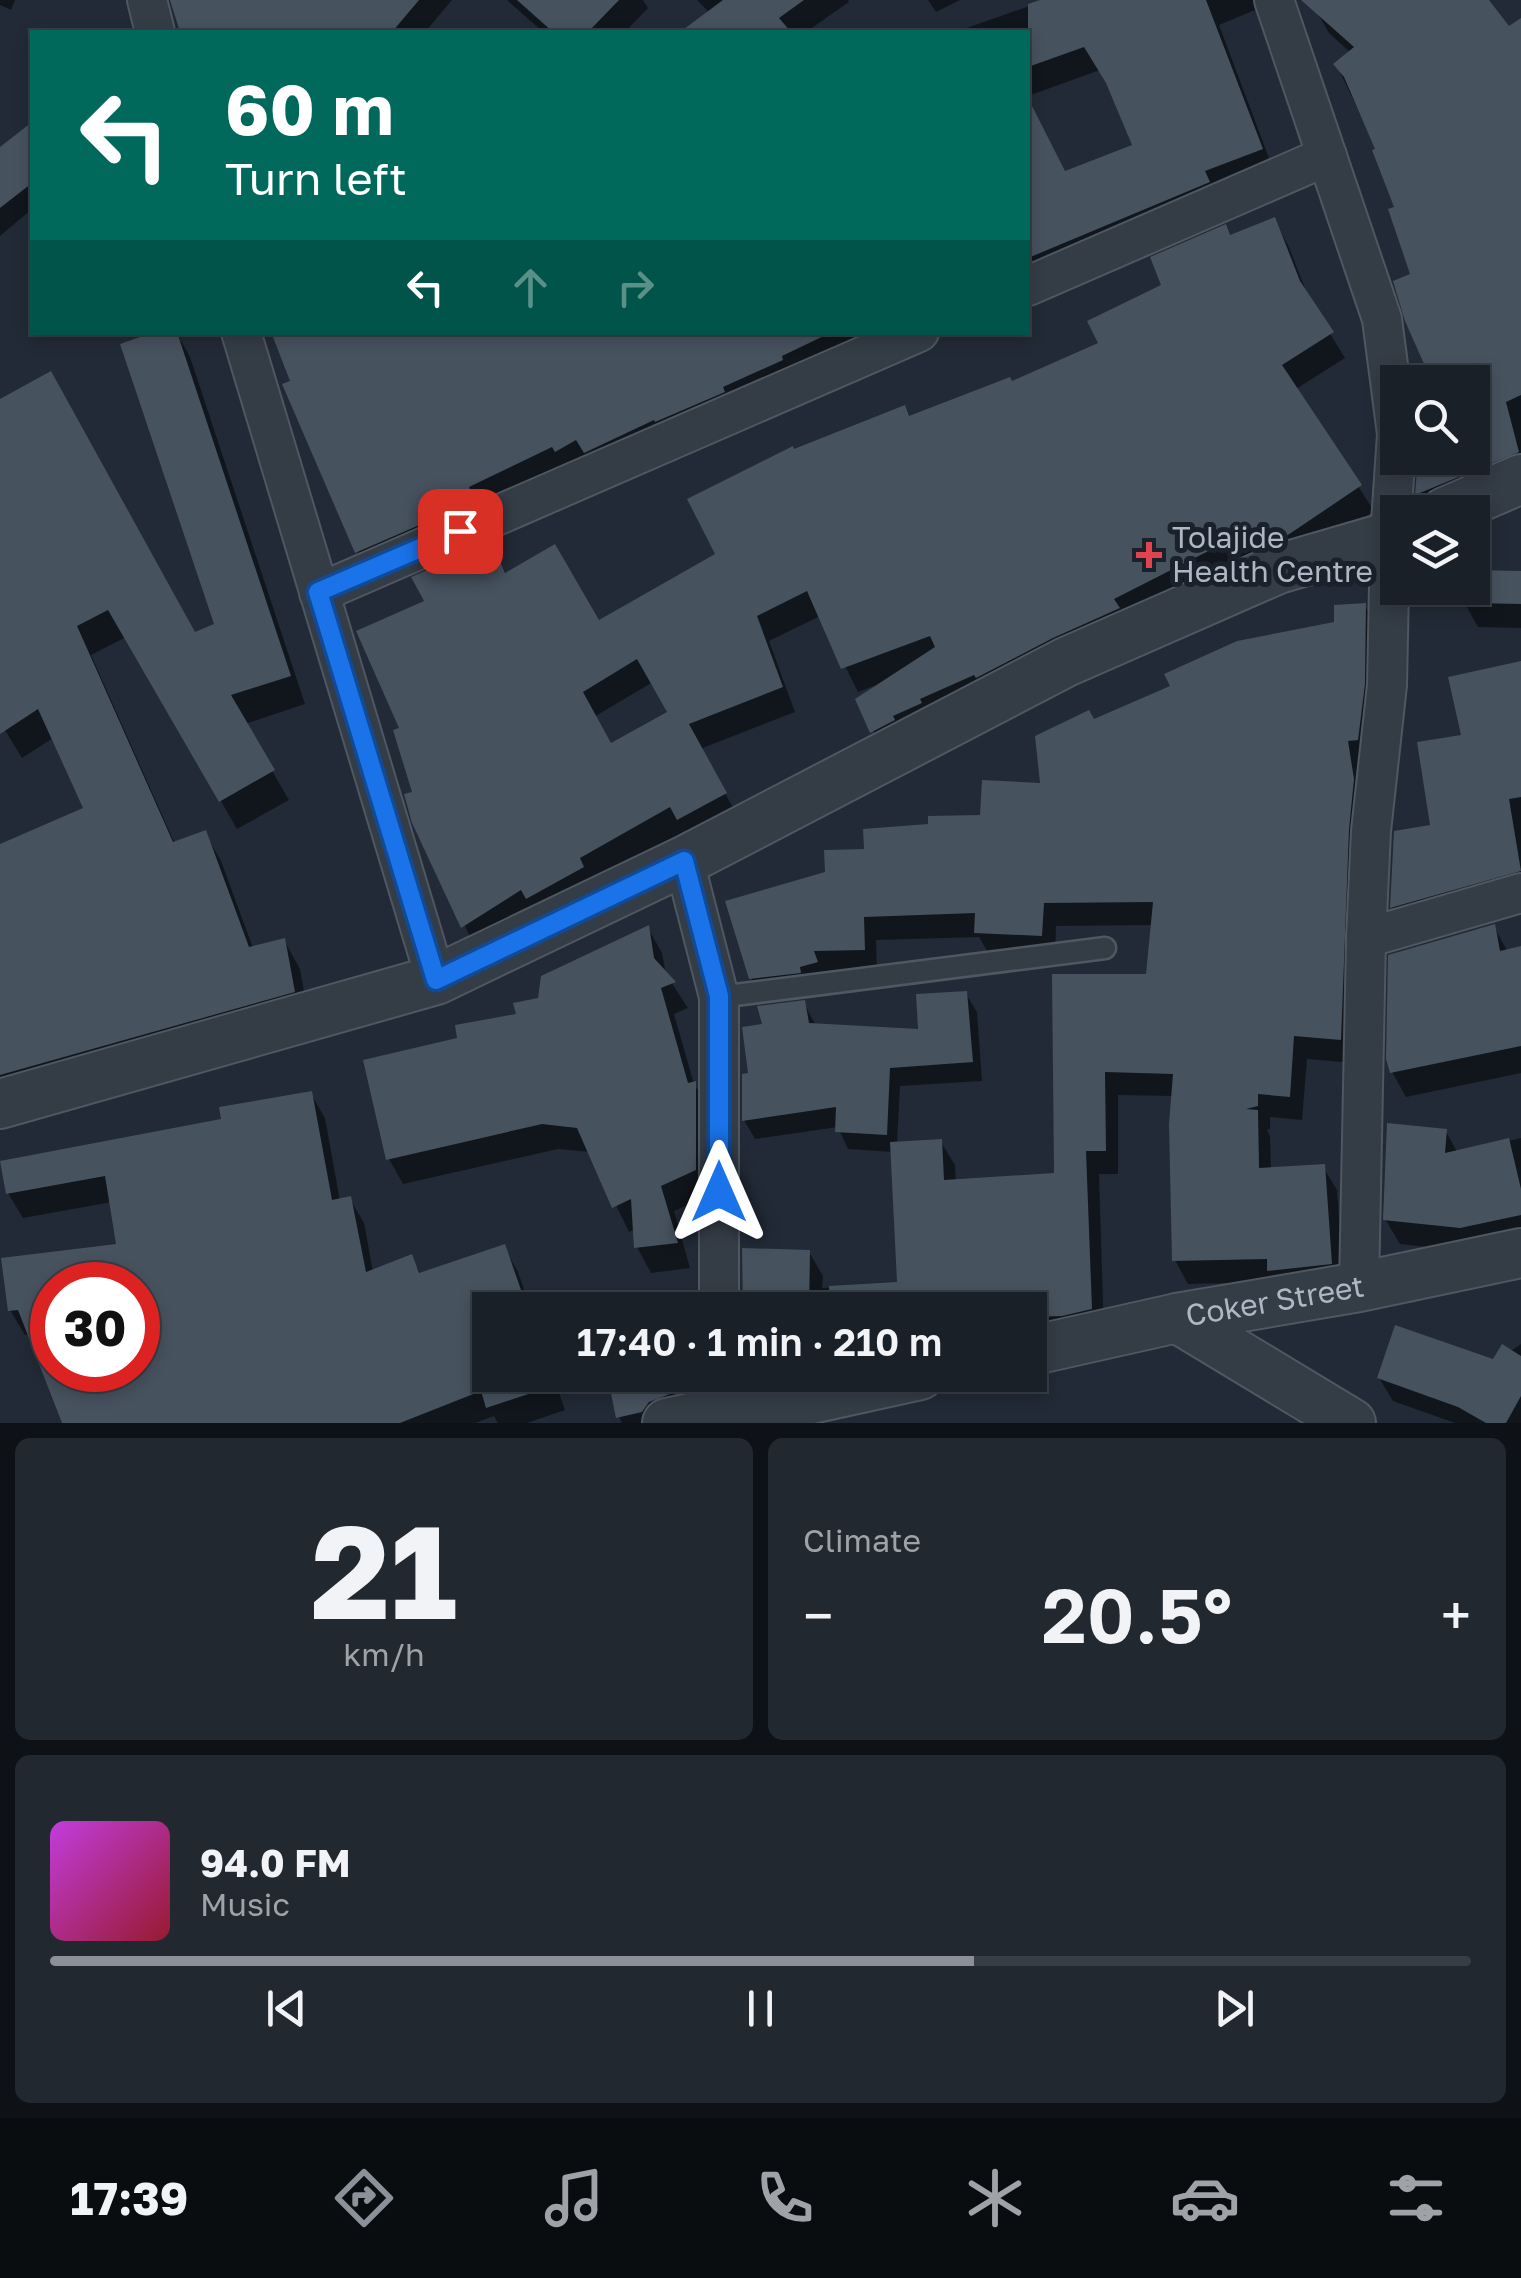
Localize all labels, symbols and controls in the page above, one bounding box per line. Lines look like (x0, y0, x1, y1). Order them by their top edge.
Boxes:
text: 60 m (225, 66, 394, 150)
icon: left (60, 70, 190, 200)
text: Turn left (225, 151, 407, 205)
icon: left (398, 260, 453, 315)
icon: ahead (503, 260, 558, 315)
icon: right (608, 260, 663, 315)
map controls (1380, 365, 1490, 605)
button: search (1380, 365, 1490, 475)
pin (418, 489, 503, 574)
button: layers (1380, 495, 1490, 605)
icon: arrive (433, 504, 488, 559)
place label: Tolajide Health Centre (1172, 519, 1373, 589)
marker: Tolajide Health Centre (1136, 542, 1162, 568)
position arrow (667, 1140, 771, 1244)
speed limit sign: 30 (30, 1262, 160, 1392)
street label: Coker Street (1183, 1267, 1367, 1333)
text: 17:40 · 1 min · 210 m (577, 1319, 942, 1364)
text: 21 (311, 1492, 457, 1648)
text: Climate (803, 1521, 921, 1559)
text: 20.5° (1042, 1569, 1232, 1660)
text: − (803, 1582, 833, 1648)
text: + (1441, 1582, 1471, 1648)
text: km/h (343, 1635, 425, 1673)
text: 94.0 FM (200, 1840, 351, 1885)
text: Music (200, 1885, 290, 1923)
icon: previous (259, 1981, 314, 2036)
icon: pause (733, 1981, 788, 2036)
icon: next (1207, 1981, 1262, 2036)
icon: directions (329, 2163, 399, 2233)
icon: music (539, 2163, 609, 2233)
icon: phone (750, 2163, 820, 2233)
icon: climate (960, 2163, 1030, 2233)
icon: car (1170, 2163, 1240, 2233)
icon: filters (1381, 2163, 1451, 2233)
text: 17:39 (70, 2171, 188, 2225)

